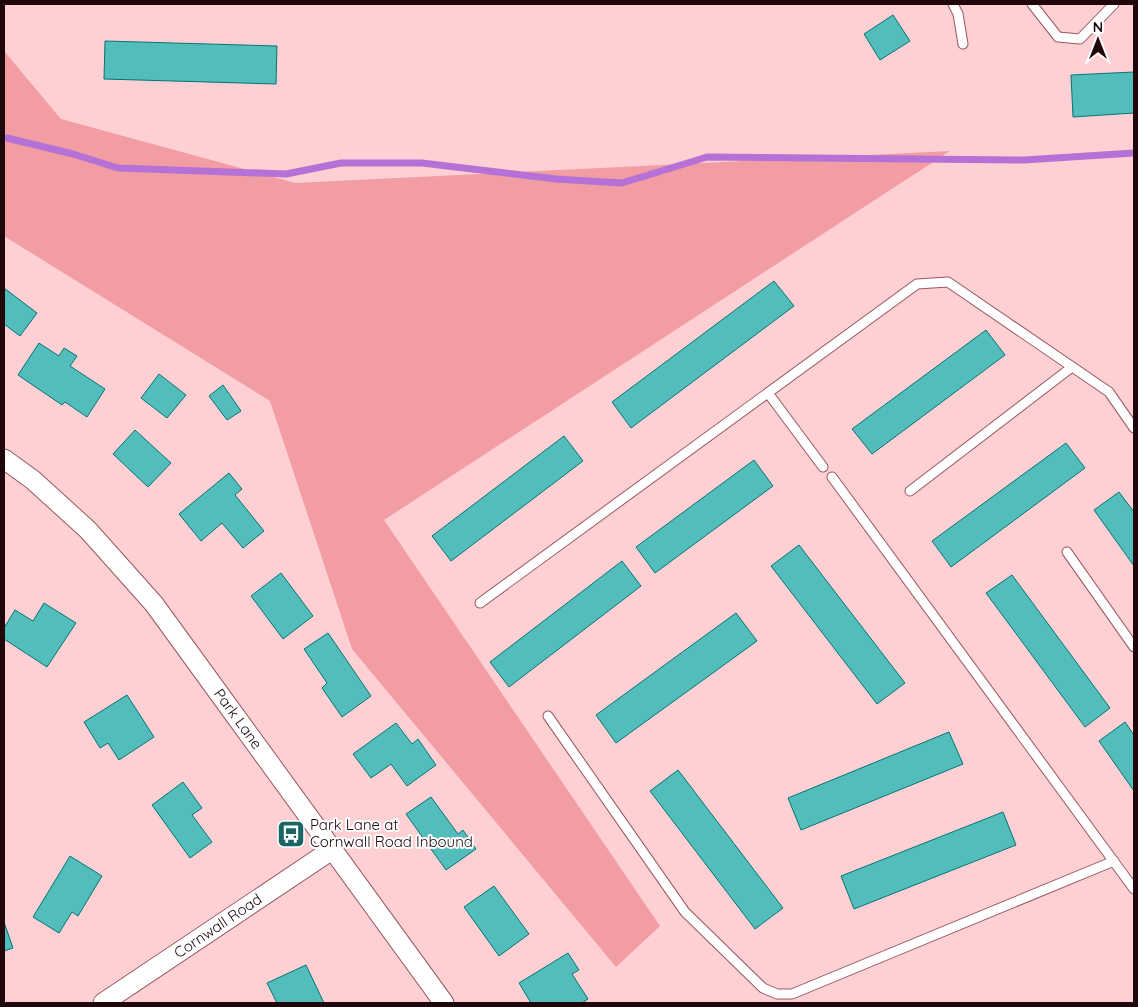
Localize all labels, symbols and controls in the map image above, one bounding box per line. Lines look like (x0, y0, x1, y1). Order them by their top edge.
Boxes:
north arrow (1073, 15, 1123, 65)
text: N (1093, 18, 1103, 36)
street label: Park Lane (210, 685, 267, 753)
place label: Park Lane at Cornwall Road Inbound (310, 815, 473, 851)
bus stop icon: Park Lane at Cornwall Road Inbound (276, 819, 306, 849)
street label: Cornwall Road (170, 889, 265, 962)

